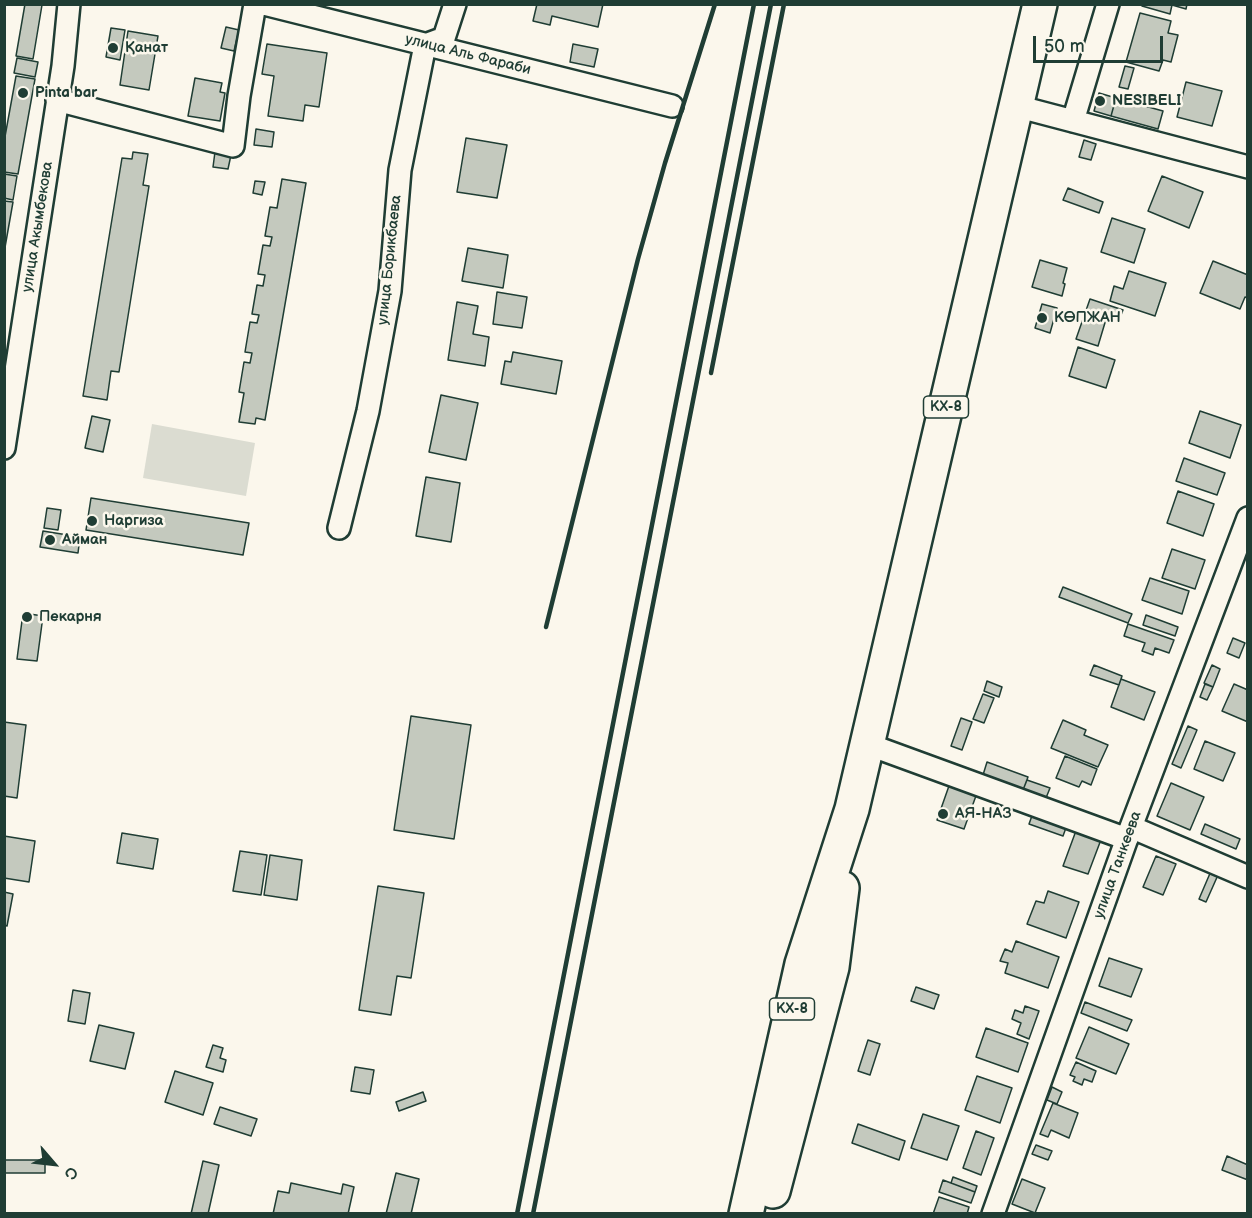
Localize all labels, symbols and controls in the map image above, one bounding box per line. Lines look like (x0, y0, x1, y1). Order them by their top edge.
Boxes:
scale bar (1036, 24, 1166, 62)
street label: улица Аль Фараби (403, 31, 533, 79)
text: 50 m (1044, 36, 1085, 57)
place label: Қанат (125, 39, 168, 57)
marker: Қанат (106, 41, 120, 55)
place label: Pinta bar (35, 84, 97, 102)
marker: Pinta bar (16, 86, 30, 100)
place label: NESIBELI (1112, 92, 1181, 110)
marker: NESIBELI (1093, 94, 1107, 108)
street label: улица Акымбекова (19, 160, 57, 294)
street label: улица Борикбаева (374, 194, 406, 326)
place label: КӨПЖАН (1054, 309, 1121, 327)
marker: КӨПЖАН (1035, 311, 1049, 325)
road number: КХ-8 (924, 396, 968, 418)
place label: Наргиза (104, 512, 163, 530)
marker: Наргиза (85, 514, 99, 528)
place label: Айман (62, 531, 107, 549)
marker: Айман (43, 533, 57, 547)
place label: Пекарня (39, 608, 102, 626)
marker: Пекарня (20, 610, 34, 624)
place label: АЯ-НАЗ (955, 805, 1011, 823)
marker: АЯ-НАЗ (936, 807, 950, 821)
street label: улица Танкеева (1090, 809, 1146, 921)
road number: КХ-8 (770, 998, 814, 1020)
north arrow (24, 1134, 84, 1194)
text: С (59, 1163, 81, 1182)

